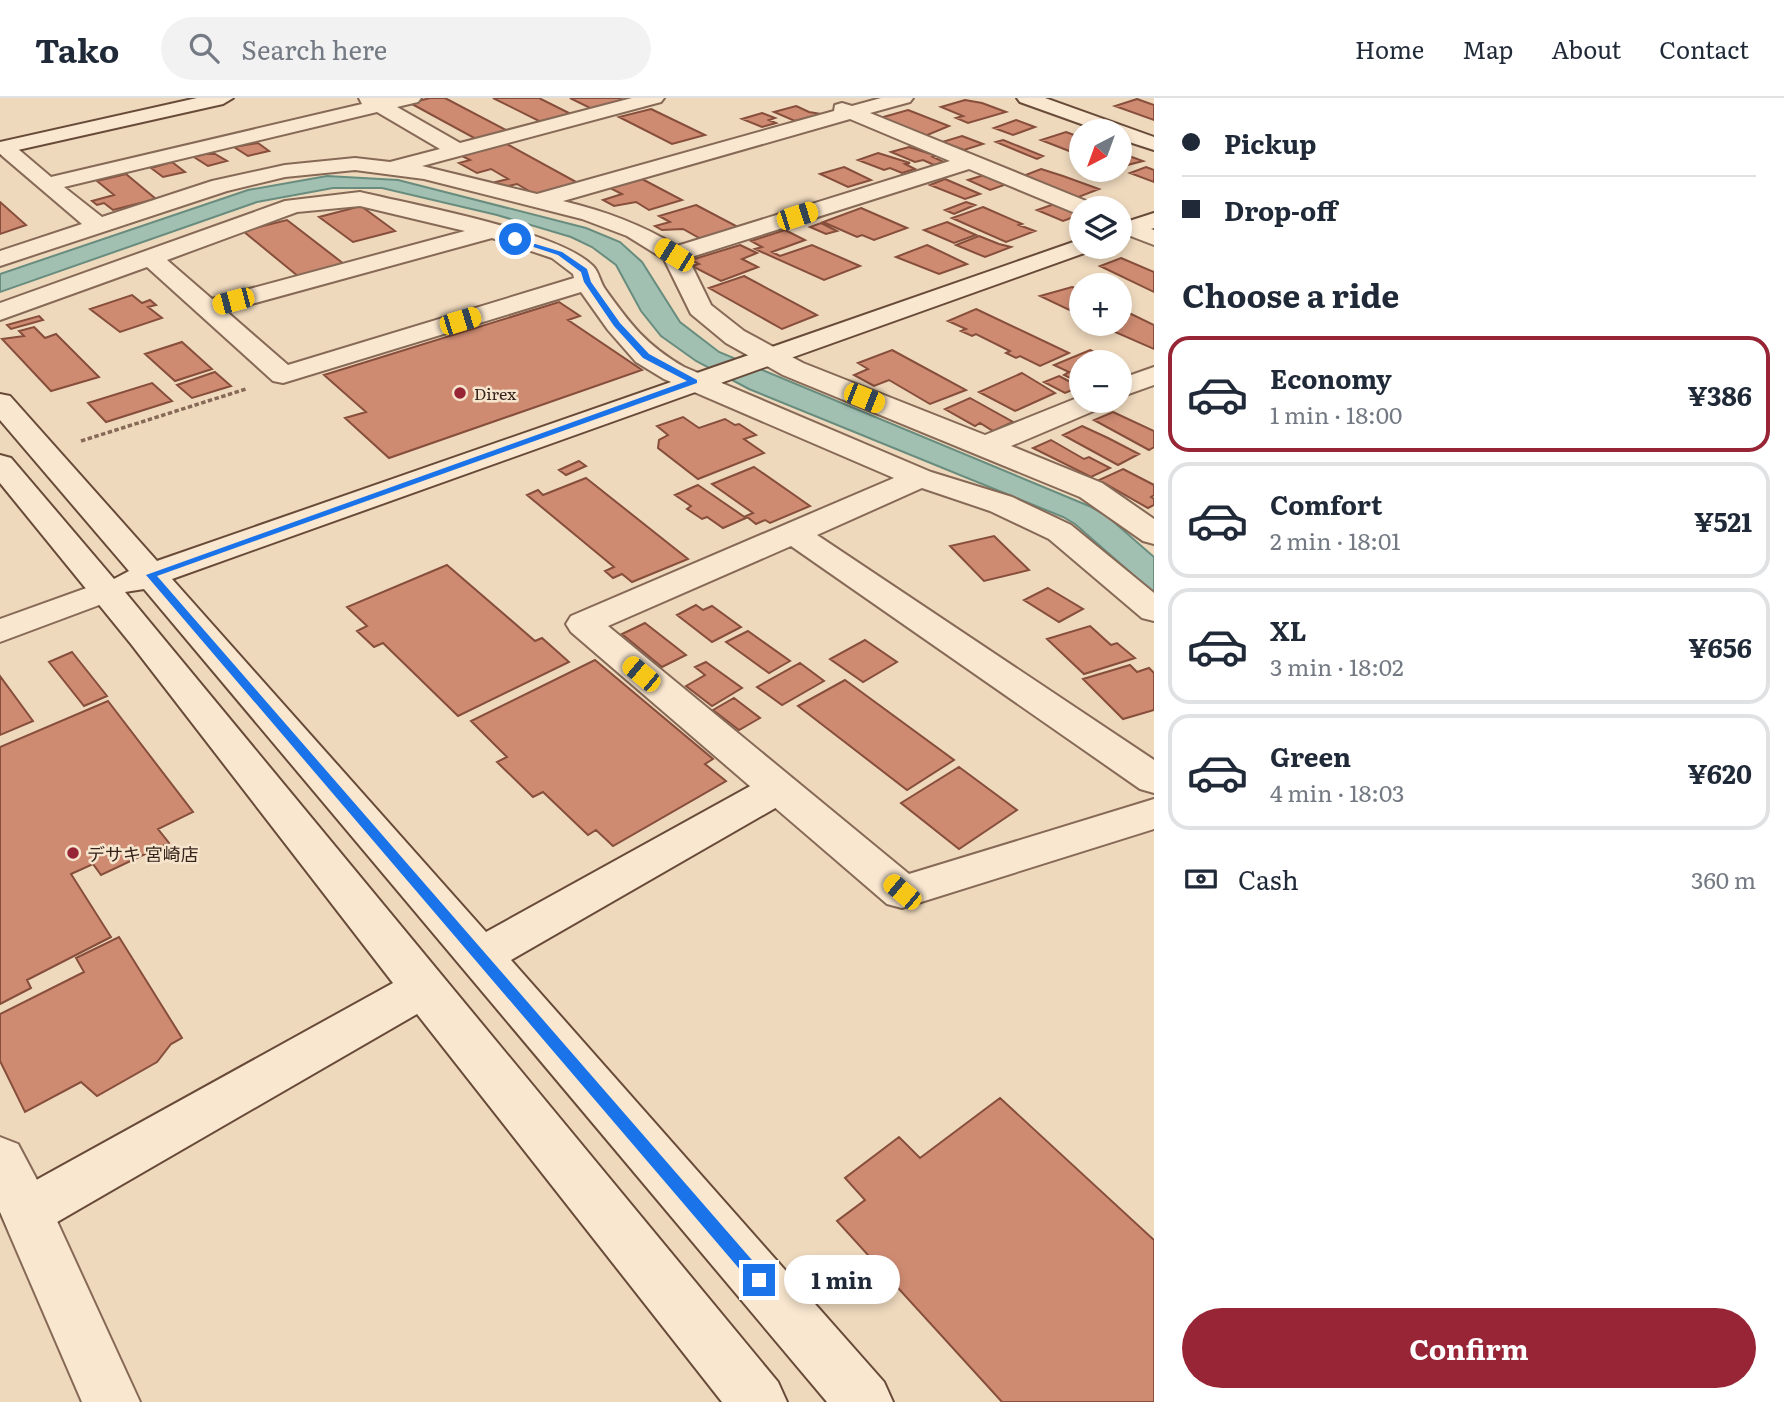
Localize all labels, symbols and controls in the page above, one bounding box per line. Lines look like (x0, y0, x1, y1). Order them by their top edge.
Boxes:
search box (161, 17, 651, 80)
text: Tako (35, 24, 119, 73)
icon: search (185, 29, 223, 67)
text: Search here (241, 29, 387, 68)
text: Home (1355, 31, 1424, 66)
text: Map (1462, 31, 1513, 66)
text: About (1551, 31, 1621, 66)
text: Contact (1659, 31, 1749, 66)
north arrow (1069, 119, 1132, 182)
map controls (1069, 119, 1132, 413)
text: Pickup (1224, 123, 1316, 162)
text: Drop-off (1224, 190, 1337, 229)
button: layers (1069, 196, 1132, 259)
car (774, 200, 821, 232)
route start (499, 223, 531, 255)
car (651, 235, 698, 275)
text: Choose a ride (1182, 270, 1399, 318)
button: + (1069, 273, 1132, 336)
car (210, 285, 257, 317)
car (437, 305, 484, 337)
button: − (1069, 350, 1132, 413)
text: Economy (1270, 358, 1392, 397)
icon: car (1186, 363, 1249, 426)
text: ¥386 (1688, 375, 1752, 414)
car (841, 380, 888, 416)
place label: Direx (474, 381, 517, 405)
marker: Direx (452, 385, 468, 401)
text: 1 min · 18:00 (1270, 397, 1402, 431)
text: Comfort (1270, 484, 1382, 523)
icon: car (1186, 489, 1249, 552)
text: ¥521 (1694, 501, 1752, 540)
text: 2 min · 18:01 (1270, 523, 1401, 557)
text: XL (1270, 610, 1307, 649)
icon: car (1186, 615, 1249, 678)
text: ¥656 (1688, 627, 1752, 666)
text: 3 min · 18:02 (1270, 649, 1404, 683)
car (619, 652, 664, 696)
text: Green (1270, 736, 1351, 775)
icon: car (1186, 741, 1249, 804)
text: ¥620 (1687, 753, 1752, 792)
text: 4 min · 18:03 (1270, 775, 1404, 809)
place label: デサキ 宮崎店 (87, 840, 199, 867)
marker: デサキ 宮崎店 (65, 845, 81, 861)
text: Cash (1238, 859, 1299, 898)
icon: cash (1182, 860, 1220, 898)
text: 360 m (1691, 862, 1756, 896)
car (880, 870, 925, 914)
callout: 1 min (784, 1256, 899, 1304)
text: 1 min (811, 1262, 873, 1296)
route end (743, 1264, 775, 1296)
button: Confirm (1182, 1308, 1756, 1388)

